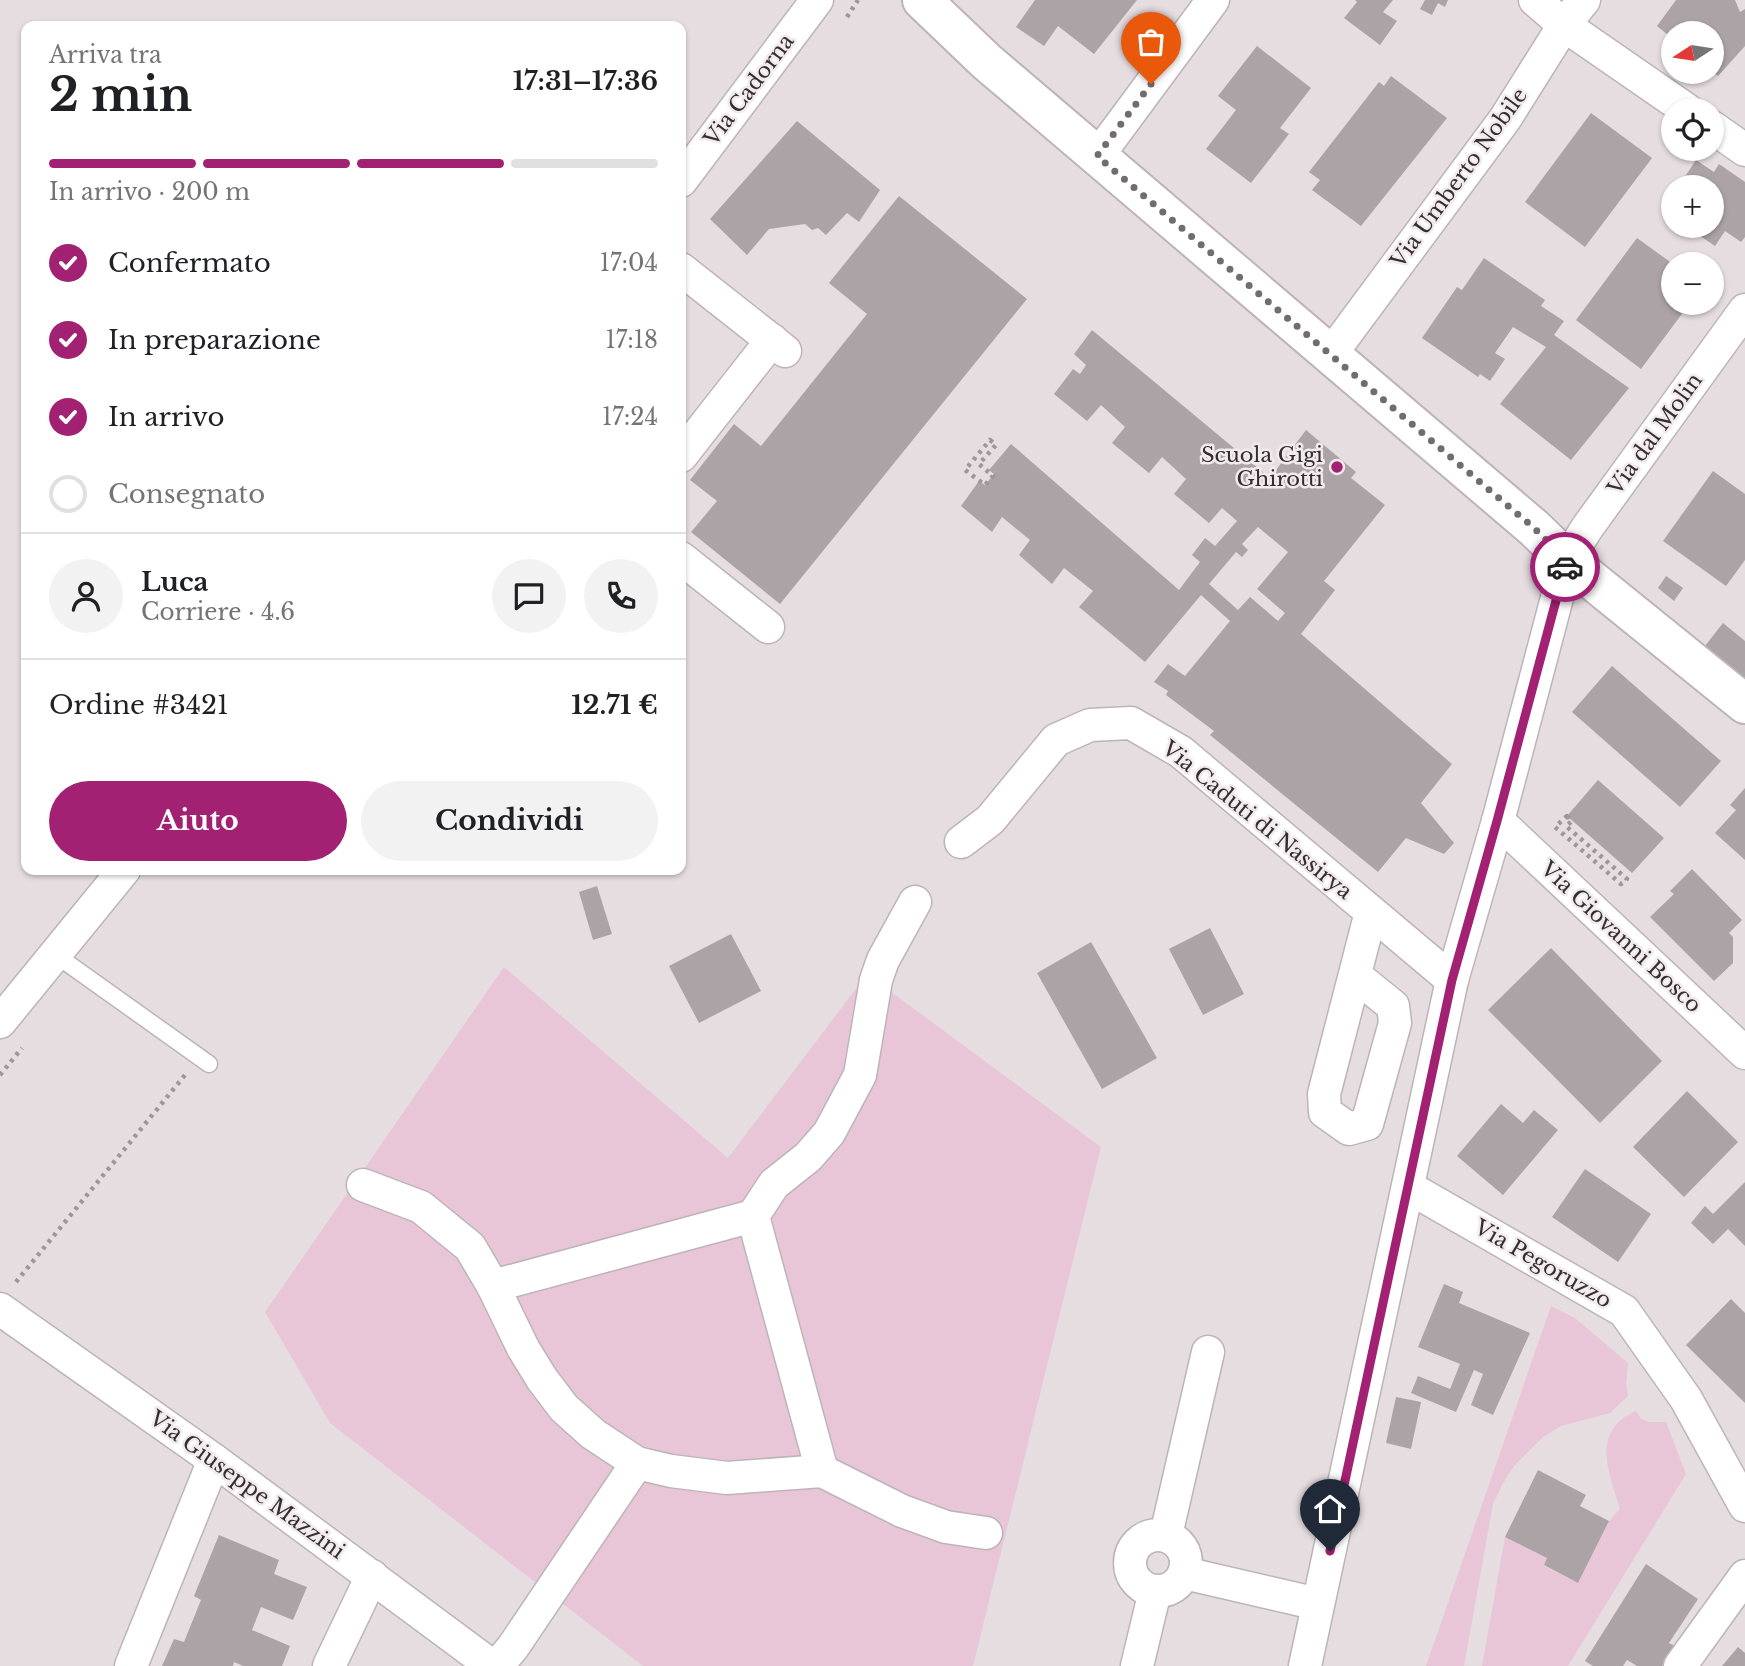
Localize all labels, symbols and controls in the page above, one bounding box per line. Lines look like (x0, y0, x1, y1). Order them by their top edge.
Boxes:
pin (1121, 12.0, 1181, 84)
north arrow (1661, 21, 1724, 84)
map controls (1661, 21, 1724, 315)
icon: bag (1132, 23, 1170, 61)
street label: Via Cadorna (698, 29, 800, 152)
text: Arriva tra (49, 41, 162, 69)
text: 17:31–17:36 (513, 65, 658, 97)
text: 2 min (49, 66, 192, 123)
street label: Via Umberto Nobile (1384, 83, 1533, 274)
button: locate (1661, 98, 1724, 161)
button: + (1661, 175, 1724, 238)
text: In arrivo · 200 m (49, 178, 250, 206)
icon: check (49, 244, 87, 282)
text: Confermato (108, 247, 271, 279)
text: 17:04 (600, 249, 658, 277)
button: − (1661, 252, 1724, 315)
icon: check (49, 321, 87, 359)
text: In preparazione (108, 324, 321, 356)
text: 17:18 (605, 326, 658, 354)
street label: Via dal Molin (1602, 368, 1708, 501)
icon: check (49, 398, 87, 436)
text: In arrivo (108, 401, 224, 433)
text: 17:24 (602, 403, 658, 431)
place label: Scuola Gigi Ghirotti (1201, 442, 1323, 492)
marker: Scuola Gigi Ghirotti (1329, 459, 1345, 475)
text: Consegnato (108, 478, 265, 510)
courier (1530, 532, 1600, 602)
icon: car (1546, 548, 1584, 586)
button: person (49, 559, 123, 633)
button: chat (492, 559, 566, 633)
button: phone (584, 559, 658, 633)
text: Luca (141, 566, 208, 598)
text: Corriere · 4.6 (141, 598, 295, 626)
text: Ordine #3421 (49, 689, 229, 721)
text: 12.71 € (571, 689, 658, 721)
street label: Via Caduti di Nassirya (1156, 735, 1358, 905)
button: Aiuto (49, 781, 347, 861)
button: Condividi (361, 781, 658, 861)
street label: Via Giovanni Bosco (1534, 855, 1707, 1018)
street label: Via Pegoruzzo (1469, 1214, 1616, 1314)
street label: Via Giuseppe Mazzini (143, 1405, 350, 1565)
pin (1300, 1479, 1360, 1551)
icon: home (1311, 1490, 1349, 1528)

